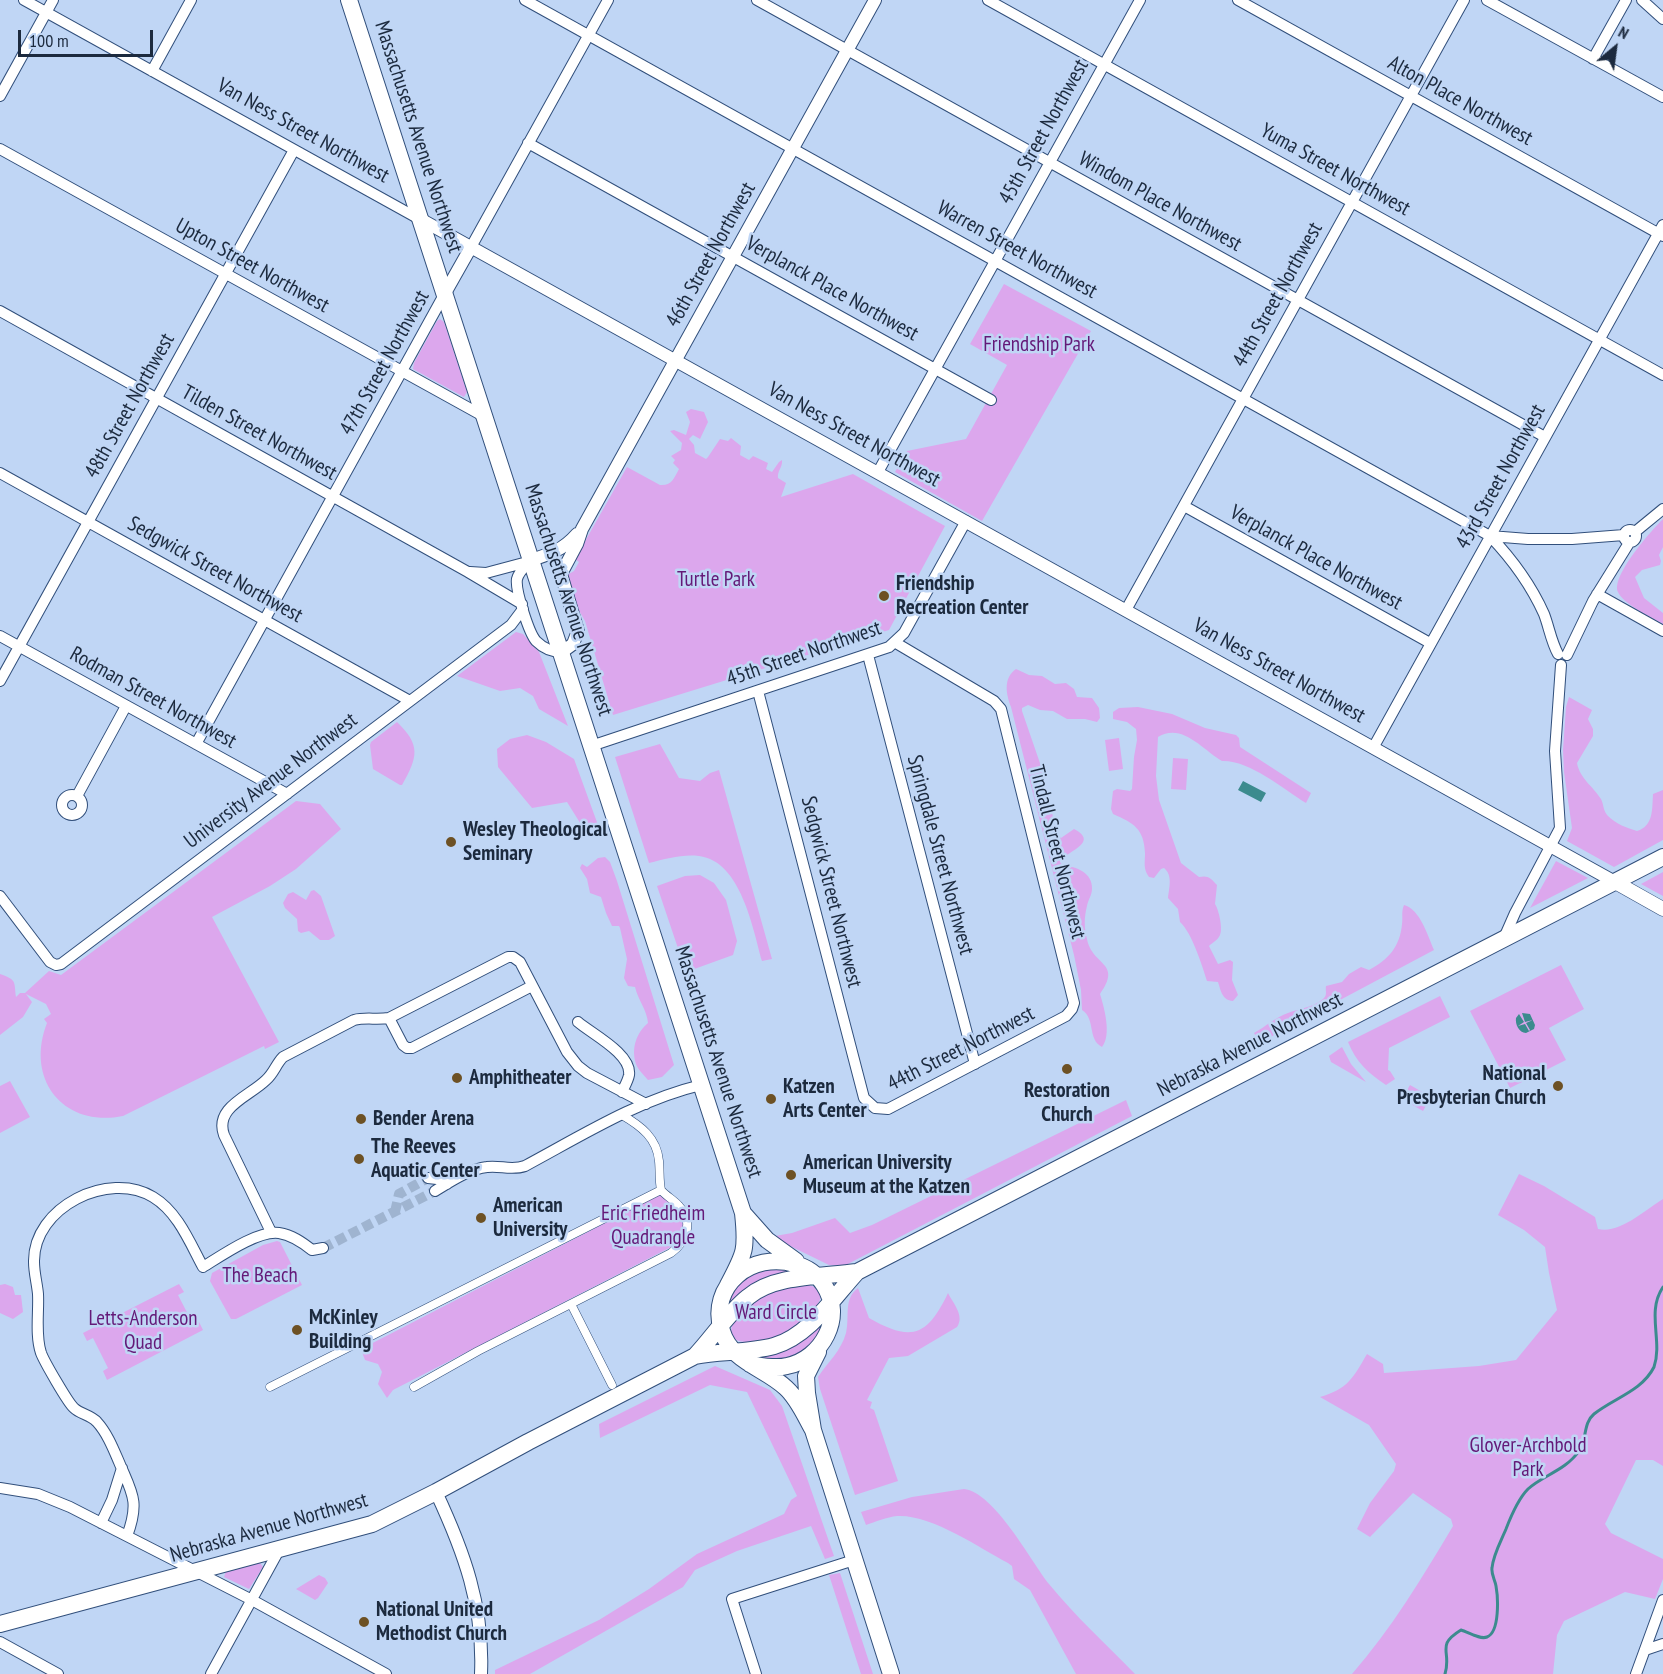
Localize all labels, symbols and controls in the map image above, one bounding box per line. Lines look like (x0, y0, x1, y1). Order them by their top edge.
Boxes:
scale bar (21, 18, 156, 56)
street label: Massachusetts Avenue Northwest (369, 18, 467, 256)
north arrow (1585, 18, 1645, 78)
text: N (1615, 21, 1632, 43)
text: 100 m (29, 29, 69, 52)
street label: Alton Place Northwest (1383, 51, 1537, 151)
street label: 45th Street Northwest (994, 55, 1094, 209)
street label: Van Ness Street Northwest (213, 73, 393, 189)
street label: Yuma Street Northwest (1256, 118, 1414, 222)
street label: Windom Place Northwest (1074, 147, 1246, 257)
street label: 46th Street Northwest (661, 178, 761, 332)
street label: Warren Street Northwest (933, 196, 1101, 304)
street label: Upton Street Northwest (171, 213, 333, 319)
street label: 44th Street Northwest (1228, 218, 1328, 372)
street label: Verplanck Place Northwest (741, 231, 923, 347)
street label: 47th Street Northwest (335, 286, 435, 440)
street label: 48th Street Northwest (80, 329, 180, 483)
park label: Friendship Park (983, 332, 1095, 358)
street label: Van Ness Street Northwest (764, 377, 944, 493)
street label: Tilden Street Northwest (177, 380, 341, 486)
street label: 43rd Street Northwest (1451, 400, 1551, 554)
street label: Massachusetts Avenue Northwest (519, 481, 617, 719)
street label: Verplanck Place Northwest (1225, 500, 1407, 616)
street label: Sedgwick Street Northwest (123, 511, 307, 629)
park label: Turtle Park (677, 567, 755, 593)
place label: Friendship Recreation Center (896, 571, 1028, 621)
marker: Friendship Recreation Center (877, 589, 891, 603)
street label: Van Ness Street Northwest (1189, 613, 1369, 729)
street label: 45th Street Northwest (723, 616, 885, 692)
street label: Rodman Street Northwest (65, 642, 241, 754)
street label: University Avenue Northwest (180, 708, 362, 854)
street label: Springdale Street Northwest (901, 752, 979, 958)
street label: Tindall Street Northwest (1023, 762, 1091, 942)
street label: Sedgwick Street Northwest (795, 794, 867, 990)
place label: Wesley Theological Seminary (463, 817, 607, 867)
marker: Wesley Theological Seminary (444, 835, 458, 849)
street label: Massachusetts Avenue Northwest (669, 943, 767, 1181)
street label: Nebraska Avenue Northwest (1153, 987, 1347, 1103)
street label: 44th Street Northwest (883, 1001, 1039, 1097)
place label: National Presbyterian Church (1397, 1061, 1546, 1111)
marker: Restoration Church (1060, 1062, 1074, 1076)
place label: Amphitheater (469, 1065, 571, 1091)
marker: Amphitheater (450, 1071, 464, 1085)
place label: Katzen Arts Center (783, 1074, 867, 1124)
place label: Restoration Church (1024, 1078, 1110, 1128)
marker: National Presbyterian Church (1551, 1079, 1565, 1093)
marker: Katzen Arts Center (764, 1092, 778, 1106)
place label: Bender Arena (373, 1106, 474, 1132)
marker: Bender Arena (354, 1112, 368, 1126)
place label: The Reeves Aquatic Center (371, 1134, 480, 1184)
place label: American University Museum at the Katzen (803, 1150, 970, 1200)
marker: The Reeves Aquatic Center (352, 1152, 366, 1166)
marker: American University Museum at the Katzen (784, 1168, 798, 1182)
place label: American University (493, 1193, 568, 1243)
park label: Eric Friedheim Quadrangle (601, 1201, 705, 1251)
marker: American University (474, 1211, 488, 1225)
park label: The Beach (222, 1263, 298, 1289)
park label: Ward Circle (735, 1300, 817, 1326)
place label: McKinley Building (309, 1305, 378, 1355)
park label: Letts-Anderson Quad (88, 1306, 198, 1356)
marker: McKinley Building (290, 1323, 304, 1337)
park label: Glover-Archbold Park (1469, 1433, 1587, 1483)
street label: Nebraska Avenue Northwest (167, 1488, 371, 1568)
place label: National United Methodist Church (376, 1597, 507, 1647)
marker: National United Methodist Church (357, 1615, 371, 1629)

